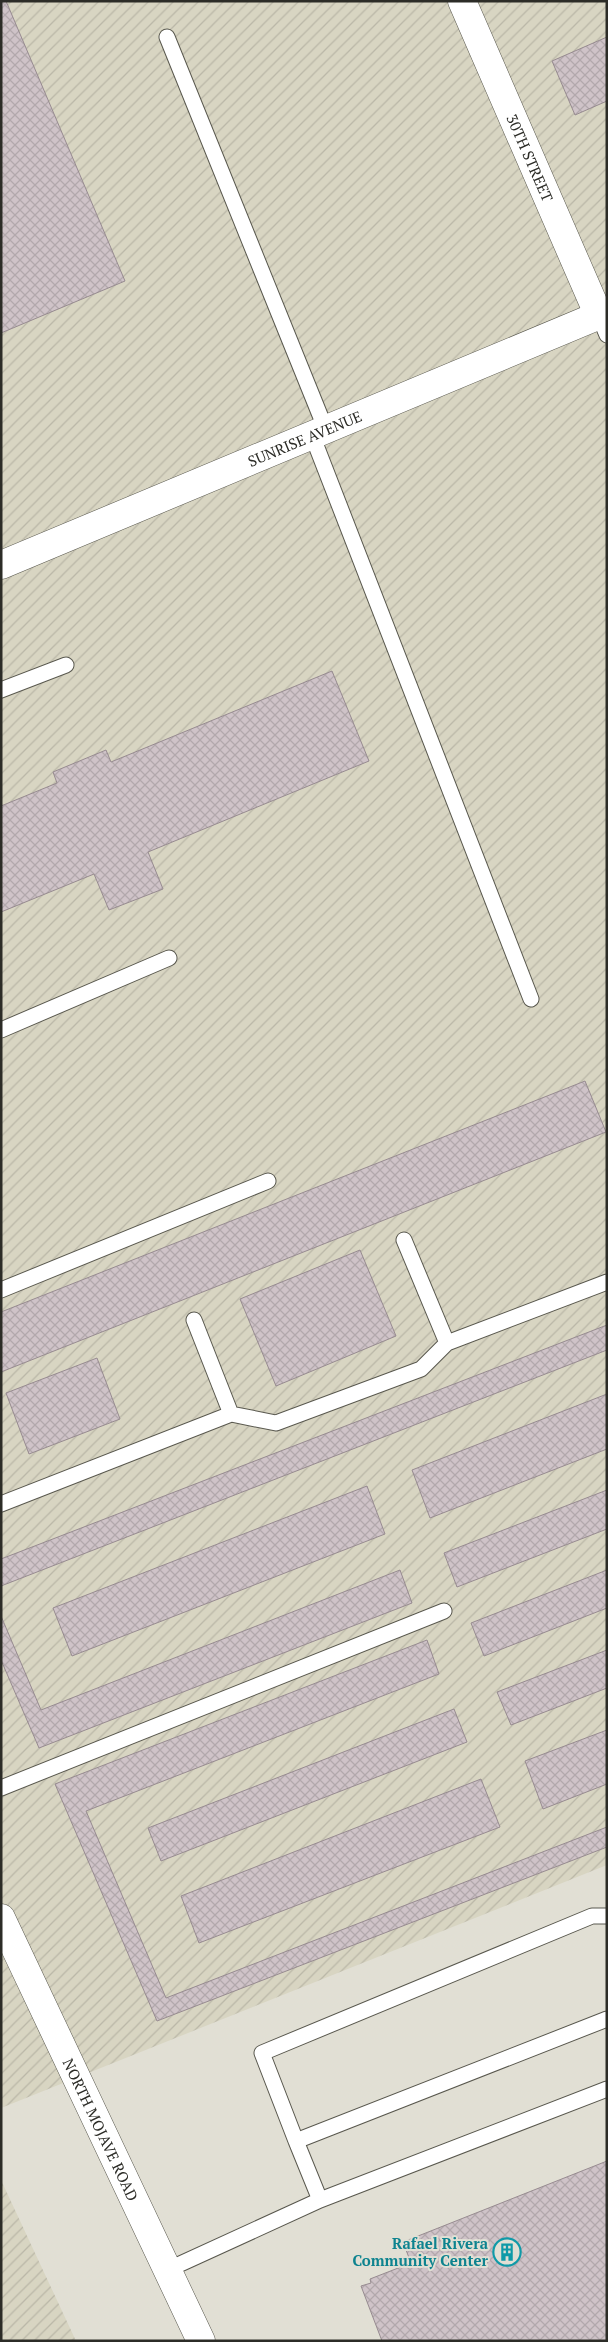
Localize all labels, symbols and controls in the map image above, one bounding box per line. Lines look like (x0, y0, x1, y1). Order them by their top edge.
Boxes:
street label: 30TH STREET (502, 111, 558, 205)
street label: SUNRISE AVENUE (245, 406, 365, 471)
street label: NORTH MOJAVE ROAD (59, 2055, 143, 2204)
place label: Rafael Rivera Community Center (352, 2233, 489, 2270)
building icon: Rafael Rivera Community Center (492, 2237, 522, 2267)

